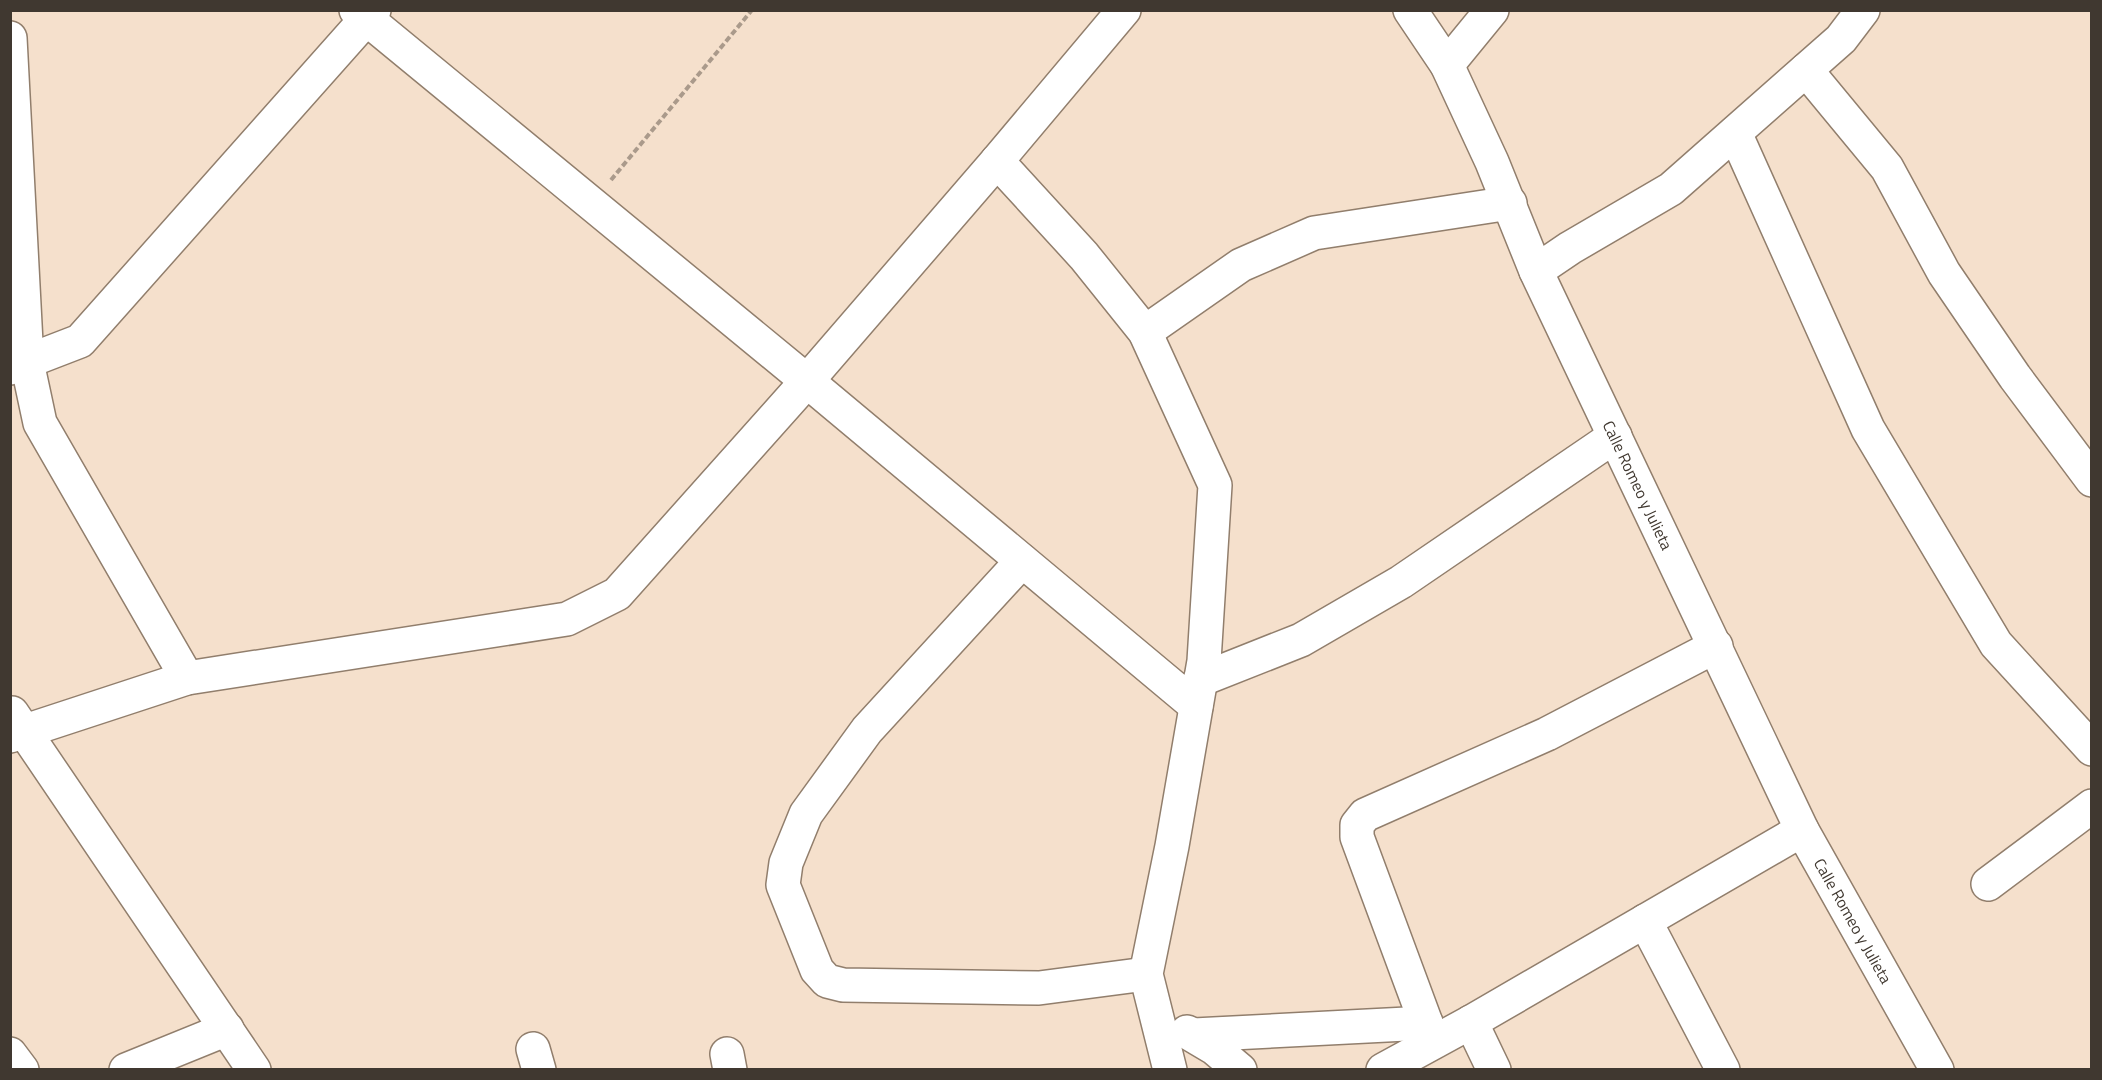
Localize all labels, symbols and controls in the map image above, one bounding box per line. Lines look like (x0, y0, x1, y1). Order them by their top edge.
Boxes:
street label: Calle Romeo y Julieta (1597, 417, 1679, 554)
street label: Calle Romeo y Julieta (1808, 854, 1898, 988)

